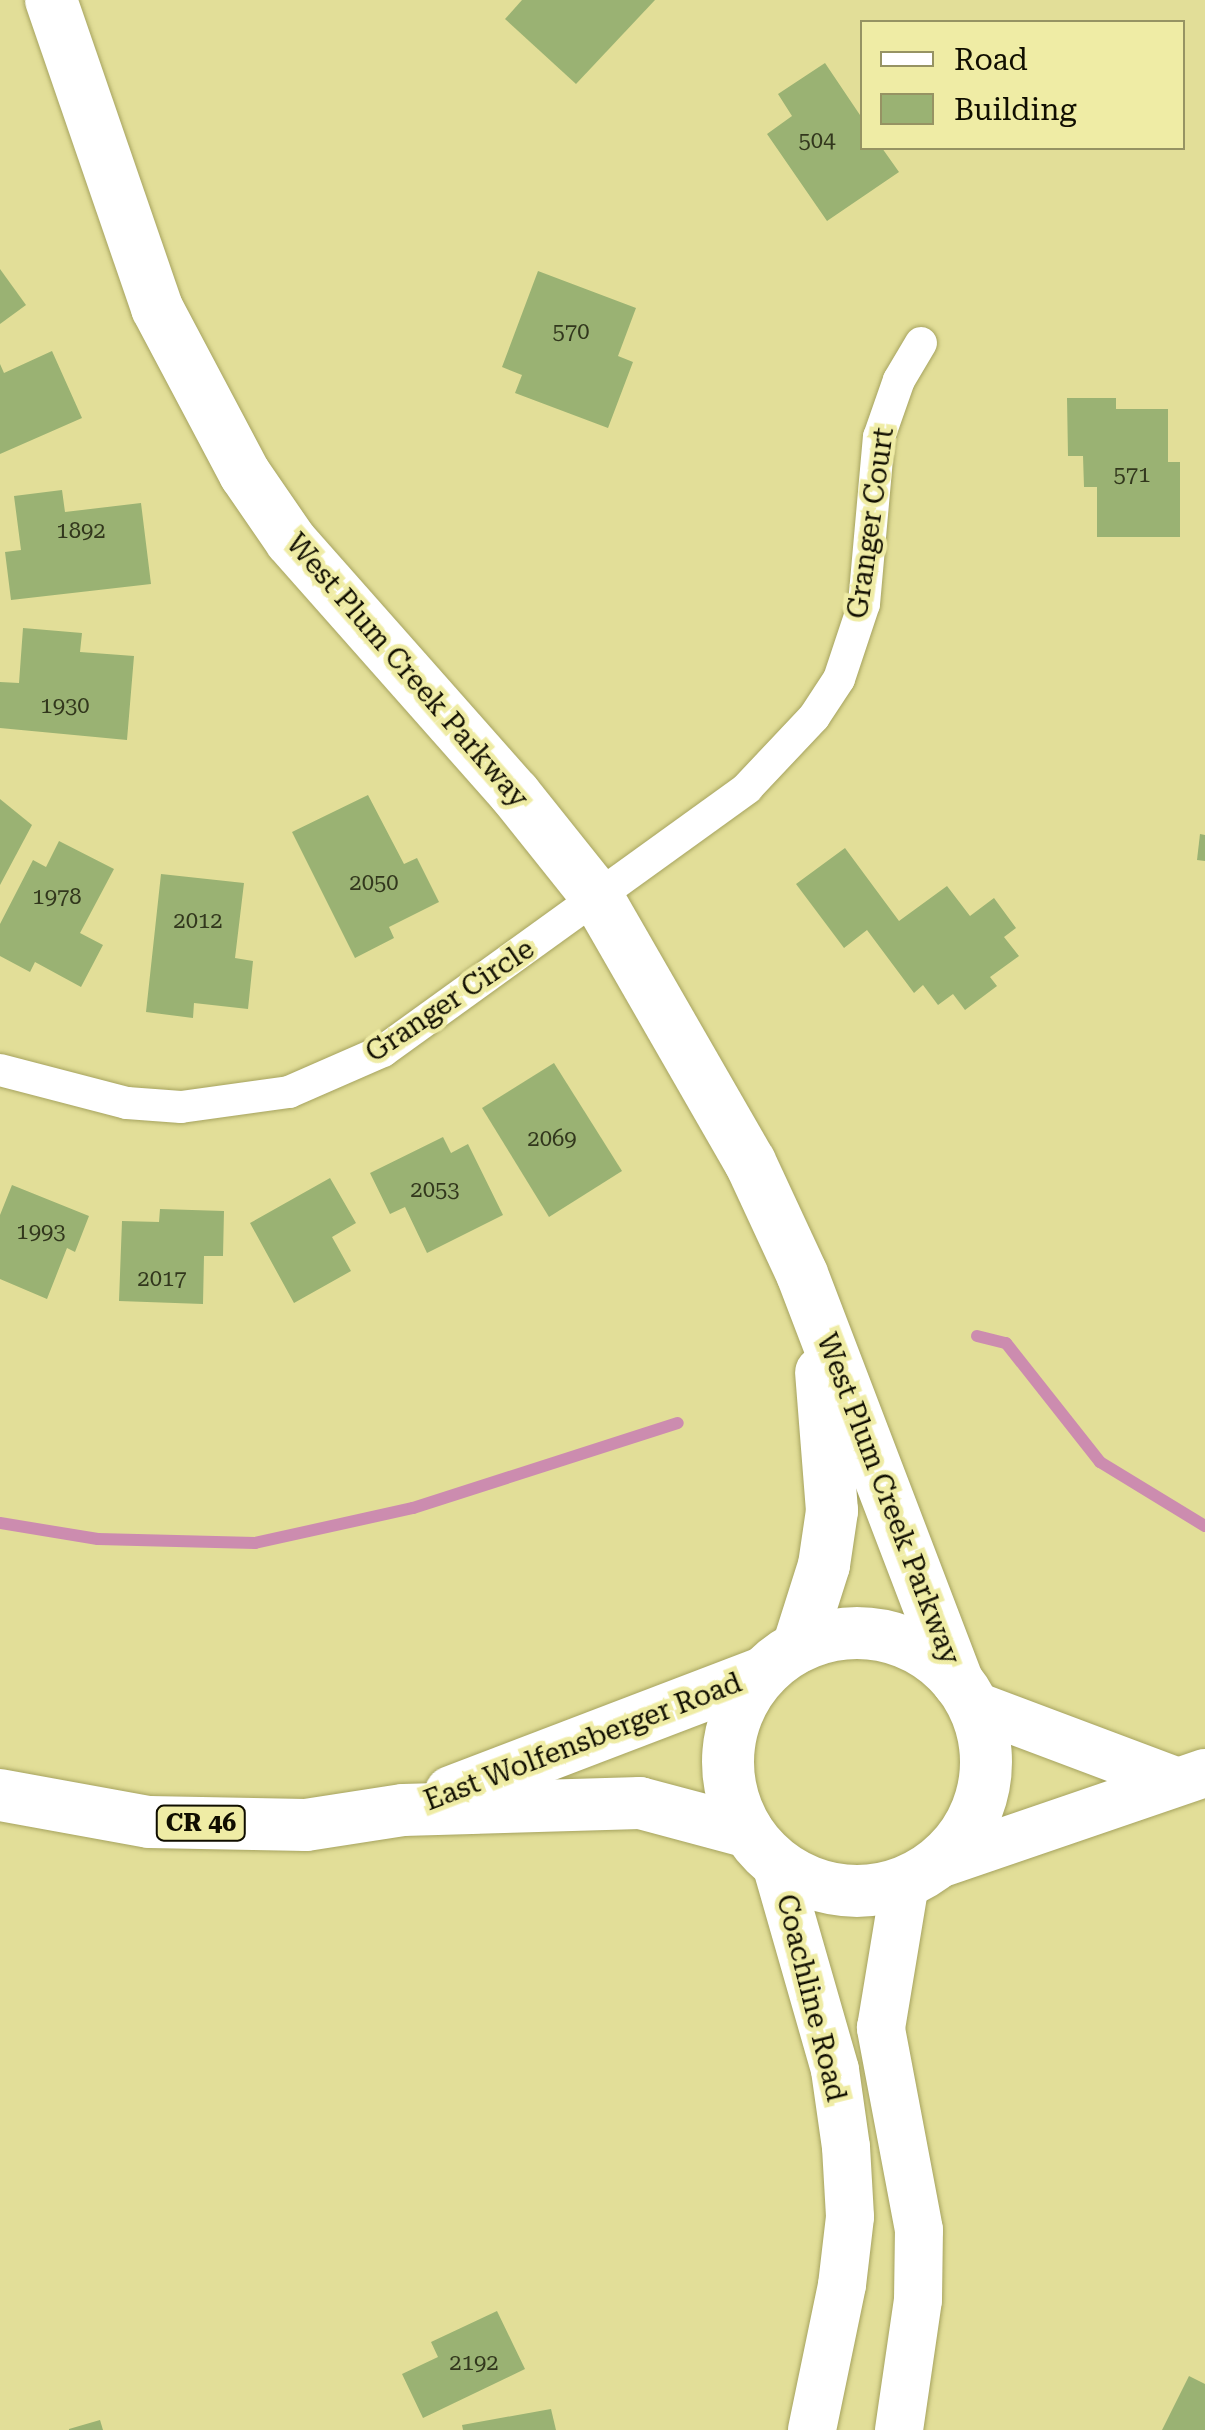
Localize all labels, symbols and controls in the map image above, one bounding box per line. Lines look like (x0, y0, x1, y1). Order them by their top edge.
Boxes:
legend (860, 20, 1185, 150)
text: Road (954, 42, 1028, 77)
text: Building (954, 92, 1077, 127)
house number: 504 (799, 128, 835, 154)
house number: 570 (553, 319, 589, 345)
street label: Granger Court (841, 425, 901, 621)
house number: 571 (1114, 462, 1150, 488)
house number: 1892 (56, 518, 106, 544)
street label: West Plum Creek Parkway (279, 527, 535, 815)
house number: 1930 (40, 693, 90, 719)
house number: 2050 (349, 870, 399, 896)
house number: 1978 (32, 884, 82, 910)
house number: 2012 (173, 908, 223, 934)
street label: Granger Circle (359, 932, 541, 1070)
house number: 2069 (527, 1126, 577, 1152)
house number: 2053 (410, 1177, 460, 1203)
house number: 1993 (16, 1219, 66, 1245)
house number: 2017 (137, 1266, 187, 1292)
street label: West Plum Creek Parkway (809, 1329, 967, 1669)
street label: East Wolfensberger Road (420, 1666, 746, 1818)
road number: CR 46 (154, 1803, 248, 1843)
street label: Coachline Road (769, 1891, 853, 2105)
house number: 2192 (449, 2350, 499, 2376)

